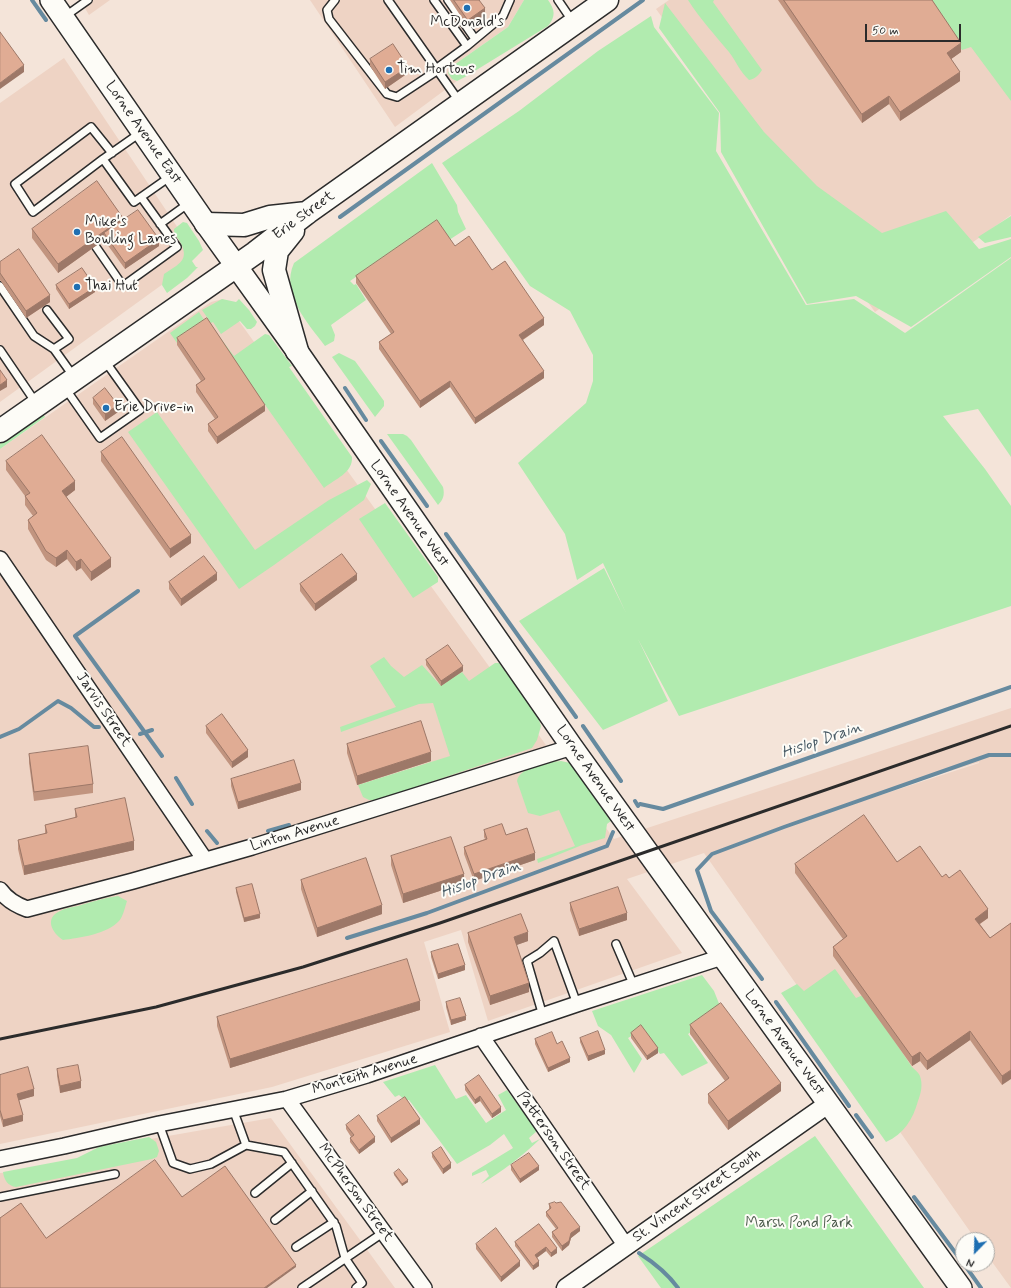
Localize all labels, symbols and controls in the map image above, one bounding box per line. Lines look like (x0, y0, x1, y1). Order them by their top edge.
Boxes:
marker: McDonald's (462, 3, 472, 13)
place label: McDonald's (430, 14, 504, 32)
scale bar (867, 16, 963, 42)
text: 50 m (872, 23, 899, 39)
place label: Tim Hortons (397, 61, 475, 79)
marker: Tim Hortons (384, 65, 394, 75)
street label: Lorne Avenue East (101, 78, 185, 188)
street label: Erie Street (270, 188, 338, 244)
place label: Mike's Bowling Lanes (85, 214, 176, 249)
marker: Mike's Bowling Lanes (72, 227, 82, 237)
place label: Thai Hut (85, 278, 138, 296)
marker: Thai Hut (72, 282, 82, 292)
place label: Erie Drive-in (114, 399, 194, 417)
marker: Erie Drive-in (101, 403, 111, 413)
street label: Lorne Avenue West (366, 457, 452, 571)
street label: Jarvis Street (71, 669, 135, 751)
water label: Hislop Drain (779, 718, 865, 764)
street label: Lorne Avenue West (552, 722, 638, 836)
street label: Linton Avenue (248, 812, 342, 856)
water label: Hislop Drain (438, 857, 524, 903)
street label: Lorne Avenue West (740, 987, 828, 1099)
street label: Monteith Avenue (310, 1050, 420, 1100)
street label: Patterson Street (512, 1088, 594, 1194)
street label: McPherson Street (313, 1140, 397, 1246)
street label: St. Vincent Street South (630, 1145, 764, 1247)
park label: Marsh Pond Park (745, 1215, 853, 1233)
north arrow (955, 1232, 995, 1272)
text: N (965, 1254, 977, 1270)

